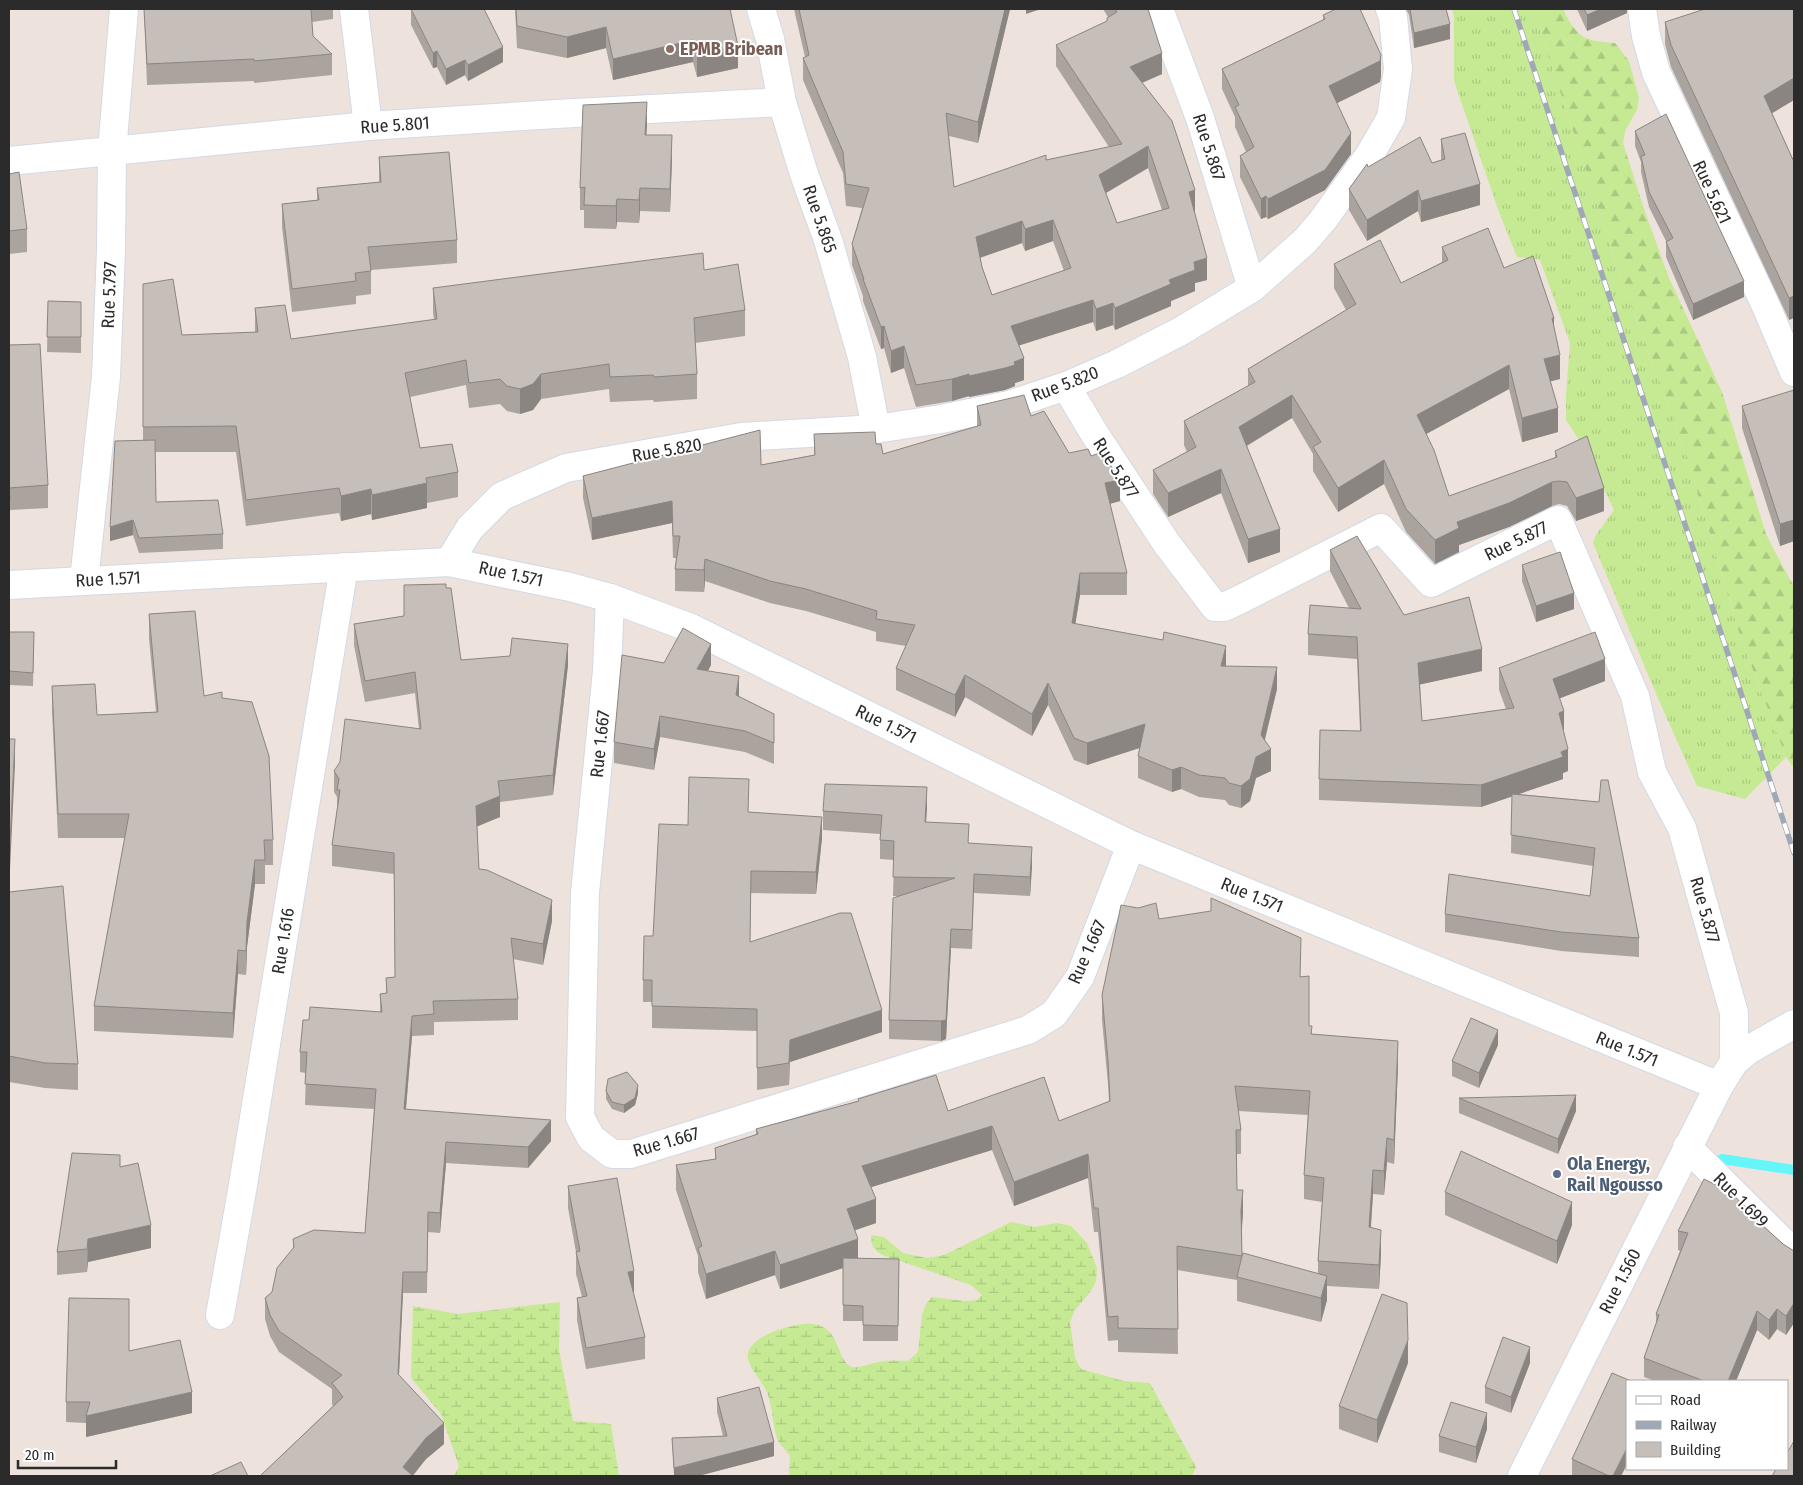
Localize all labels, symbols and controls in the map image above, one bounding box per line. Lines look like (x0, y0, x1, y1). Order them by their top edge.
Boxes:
place label: EPMB Bribean (680, 38, 783, 60)
marker: EPMB Bribean (664, 43, 676, 55)
street label: Rue 5.867 (1188, 111, 1230, 183)
street label: Rue 5.801 (360, 112, 430, 138)
street label: Rue 5.621 (1688, 157, 1736, 227)
street label: Rue 5.865 (798, 182, 842, 256)
street label: Rue 5.797 (97, 261, 121, 329)
street label: Rue 5.820 (1028, 361, 1102, 407)
street label: Rue 5.820 (630, 433, 704, 467)
street label: Rue 5.877 (1088, 434, 1144, 502)
street label: Rue 5.877 (1481, 516, 1551, 566)
street label: Rue 1.571 (477, 556, 545, 592)
street label: Rue 1.571 (75, 566, 141, 592)
street label: Rue 1.571 (852, 700, 920, 748)
street label: Rue 1.667 (586, 709, 614, 779)
street label: Rue 1.571 (1218, 873, 1286, 917)
street label: Rue 5.877 (1685, 874, 1725, 946)
street label: Rue 1.616 (267, 906, 299, 976)
street label: Rue 1.667 (1063, 917, 1111, 987)
street label: Rue 1.571 (1593, 1027, 1661, 1071)
street label: Rue 1.667 (630, 1122, 702, 1162)
place label: Ola Energy, Rail Ngousso (1567, 1153, 1663, 1196)
marker: Ola Energy, Rail Ngousso (1551, 1168, 1563, 1180)
street label: Rue 1.699 (1709, 1168, 1773, 1232)
street label: Rue 1.560 (1594, 1245, 1646, 1317)
legend (1626, 1380, 1788, 1470)
text: Road (1670, 1391, 1701, 1409)
text: Railway (1670, 1416, 1717, 1434)
scale bar (18, 1438, 115, 1470)
text: Building (1670, 1441, 1721, 1459)
text: 20 m (25, 1446, 55, 1464)

